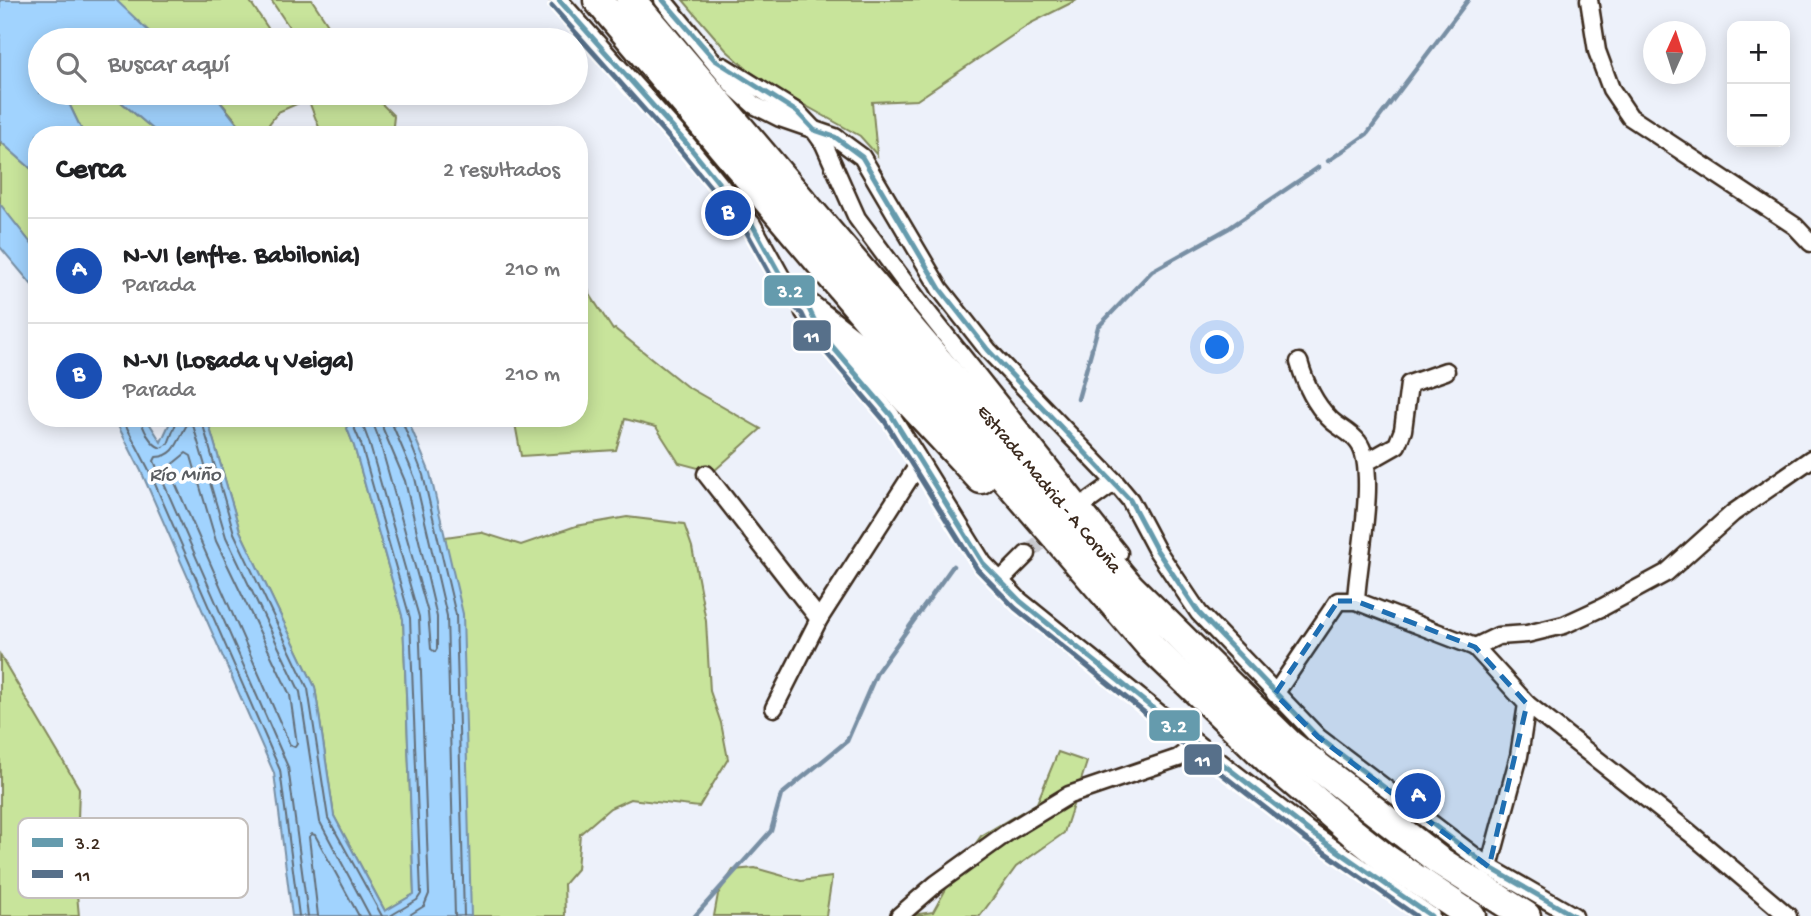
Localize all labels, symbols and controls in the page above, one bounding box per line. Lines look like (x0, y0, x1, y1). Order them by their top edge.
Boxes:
north arrow (1643, 21, 1706, 84)
map controls (1727, 21, 1790, 147)
button: + (1727, 21, 1790, 84)
search box (28, 28, 588, 105)
icon: search (52, 48, 90, 86)
text: Buscar aquí (108, 51, 230, 82)
button: − (1727, 84, 1790, 147)
text: Cerca (56, 154, 125, 189)
text: 2 resultados (443, 158, 560, 185)
pin: B (705, 187, 751, 239)
text: N-VI (enfte. Babilonia) (123, 242, 361, 273)
text: A (72, 257, 86, 284)
text: 210 m (505, 257, 560, 284)
text: Parada (123, 273, 196, 300)
line badge: 3.2 (763, 274, 816, 307)
text: 3.2 (776, 282, 803, 305)
line badge: 11 (792, 319, 832, 352)
text: 11 (803, 327, 820, 350)
your location (1200, 330, 1234, 364)
text: N-VI (Losada y Veiga) (123, 347, 354, 378)
text: B (73, 362, 85, 389)
text: 210 m (505, 362, 560, 389)
text: Parada (123, 378, 196, 405)
street label: Estrada Madrid - A Coruña (971, 401, 1126, 580)
water label: Río Miño (149, 464, 222, 489)
line badge: 3.2 (1148, 709, 1201, 742)
text: 3.2 (1160, 717, 1187, 740)
line badge: 11 (1183, 743, 1223, 776)
text: 11 (1194, 751, 1211, 774)
pin: A (1395, 770, 1441, 822)
legend (18, 818, 248, 898)
text: 3.2 (74, 834, 100, 857)
text: 11 (74, 866, 90, 889)

